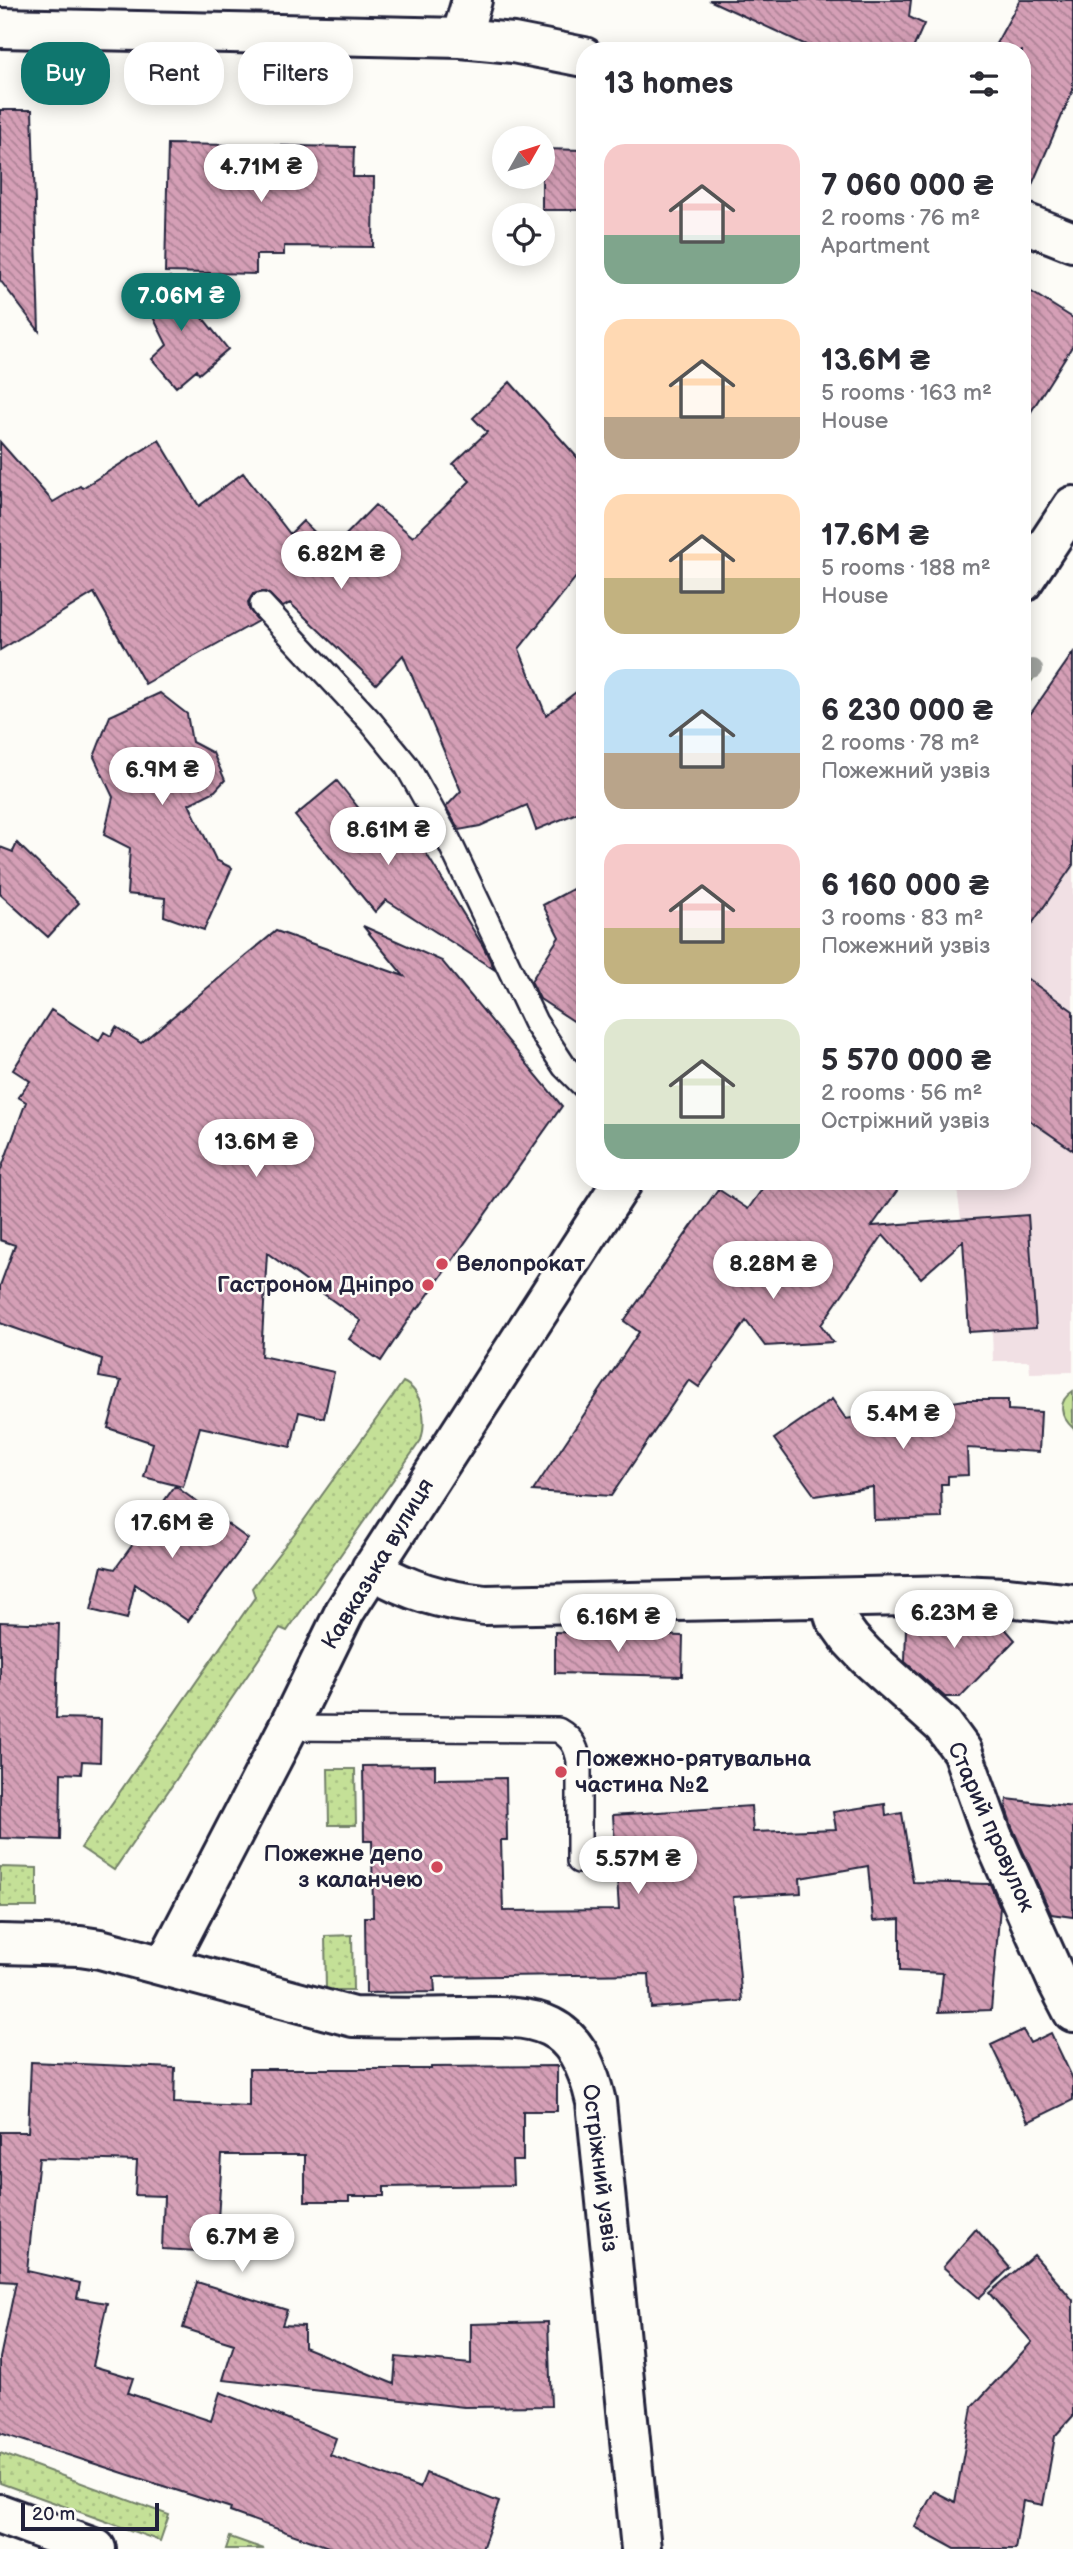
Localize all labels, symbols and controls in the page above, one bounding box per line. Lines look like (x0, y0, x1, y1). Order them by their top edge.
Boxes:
chip: Buy (21, 42, 110, 105)
chip: Rent (124, 42, 224, 105)
chip: Filters (238, 42, 353, 105)
icon: filters (965, 65, 1003, 103)
text: 13 homes (604, 66, 733, 102)
north arrow (492, 126, 555, 189)
map controls (492, 126, 555, 266)
pin: 4.71M ₴ (196, 144, 326, 204)
text: 4.71M ₴ (220, 153, 302, 181)
text: 7 060 000 ₴ (821, 168, 994, 204)
icon: home (660, 172, 744, 256)
button: locate (492, 203, 555, 266)
text: 2 rooms · 76 m² (821, 204, 980, 232)
text: Apartment (821, 232, 930, 260)
pin: 7.06M ₴ (116, 274, 246, 333)
text: 7.06M ₴ (137, 282, 225, 310)
text: 13.6M ₴ (821, 343, 930, 379)
icon: home (660, 347, 744, 431)
text: 5 rooms · 163 m² (821, 379, 992, 407)
text: House (821, 407, 888, 435)
text: 17.6M ₴ (821, 518, 929, 554)
icon: home (660, 522, 744, 606)
pin: 6.82M ₴ (276, 532, 406, 591)
text: 6.82M ₴ (297, 540, 385, 568)
text: 5 rooms · 188 m² (821, 554, 991, 582)
text: House (821, 582, 888, 610)
text: 6 230 000 ₴ (821, 693, 993, 729)
icon: home (660, 697, 744, 781)
text: 2 rooms · 78 m² (821, 729, 979, 757)
pin: 6.9M ₴ (105, 748, 219, 807)
text: 6.9M ₴ (125, 756, 199, 784)
text: Пожежний узвіз (821, 757, 990, 785)
pin: 8.61M ₴ (323, 808, 453, 867)
text: 8.61M ₴ (346, 816, 430, 844)
text: 6 160 000 ₴ (821, 868, 989, 904)
icon: home (660, 872, 744, 956)
text: 3 rooms · 83 m² (821, 904, 983, 932)
text: Пожежний узвіз (821, 932, 990, 960)
text: 5 570 000 ₴ (821, 1043, 991, 1079)
icon: home (660, 1047, 744, 1131)
text: 2 rooms · 56 m² (821, 1079, 983, 1107)
text: Остріжний узвіз (821, 1107, 990, 1135)
pin: 13.6M ₴ (191, 1120, 321, 1179)
text: 13.6M ₴ (214, 1128, 298, 1156)
pin: 8.28M ₴ (708, 1242, 838, 1301)
place label: Велопрокат (456, 1250, 585, 1278)
text: 8.28M ₴ (729, 1250, 817, 1278)
marker: Велопрокат (434, 1256, 450, 1272)
place label: Гастроном Дніпро (217, 1271, 414, 1299)
marker: Гастроном Дніпро (420, 1277, 436, 1293)
pin: 5.4M ₴ (846, 1392, 960, 1451)
text: 5.4M ₴ (866, 1400, 940, 1428)
street label: Кавказька вулиця (316, 1473, 440, 1655)
pin: 17.6M ₴ (107, 1500, 237, 1560)
text: 17.6M ₴ (131, 1509, 213, 1537)
pin: 6.23M ₴ (889, 1590, 1019, 1650)
pin: 6.16M ₴ (553, 1594, 683, 1654)
text: 6.23M ₴ (910, 1599, 998, 1627)
text: 6.16M ₴ (576, 1603, 660, 1631)
street label: Старий провулок (941, 1738, 1041, 1917)
place label: Пожежно-рятувальна частина №2 (575, 1745, 811, 1799)
marker: Пожежно-рятувальна частина №2 (553, 1764, 569, 1780)
pin: 5.57M ₴ (573, 1836, 703, 1896)
place label: Пожежне депо з каланчею (263, 1840, 423, 1894)
text: 5.57M ₴ (595, 1845, 681, 1873)
marker: Пожежне депо з каланчею (429, 1859, 445, 1875)
street label: Остріжний узвіз (576, 2083, 624, 2253)
pin: 6.7M ₴ (185, 2214, 299, 2274)
text: 6.7M ₴ (205, 2223, 279, 2251)
scale bar (21, 2500, 159, 2532)
text: 20 m (32, 2503, 75, 2526)

